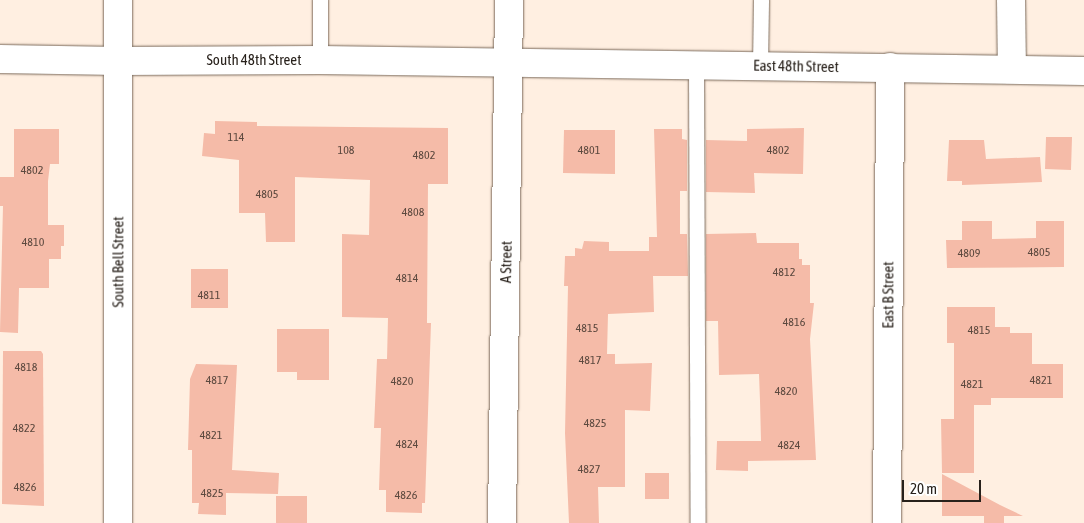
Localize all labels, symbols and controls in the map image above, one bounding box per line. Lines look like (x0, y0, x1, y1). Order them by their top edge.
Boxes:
street label: South 48th Street (207, 51, 301, 69)
street label: East 48th Street (753, 56, 839, 76)
house number: 114 (228, 131, 244, 145)
house number: 108 (338, 144, 354, 158)
house number: 4801 (578, 144, 600, 158)
house number: 4802 (767, 144, 789, 158)
house number: 4802 (413, 149, 435, 163)
house number: 4802 (21, 164, 43, 178)
house number: 4805 (256, 188, 278, 202)
house number: 4808 (402, 206, 424, 220)
street label: South Bell Street (109, 216, 127, 308)
house number: 4810 (22, 236, 44, 250)
street label: A Street (497, 241, 515, 283)
house number: 4805 (1028, 246, 1050, 260)
house number: 4809 (958, 247, 980, 261)
street label: East B Street (879, 261, 897, 329)
house number: 4812 (773, 266, 795, 280)
house number: 4814 (396, 272, 418, 286)
house number: 4811 (198, 289, 220, 303)
house number: 4816 (783, 316, 805, 330)
house number: 4815 (576, 322, 598, 336)
house number: 4815 (968, 324, 990, 338)
house number: 4817 (579, 354, 601, 368)
house number: 4818 (15, 361, 37, 375)
house number: 4817 (206, 374, 228, 388)
house number: 4821 (1030, 374, 1052, 388)
house number: 4820 (391, 375, 413, 389)
house number: 4821 (961, 378, 983, 392)
house number: 4820 (775, 385, 797, 399)
house number: 4825 (584, 417, 606, 431)
house number: 4822 (13, 422, 35, 436)
house number: 4821 (200, 429, 222, 443)
house number: 4824 (396, 438, 418, 452)
house number: 4824 (778, 439, 800, 453)
house number: 4827 (578, 463, 600, 477)
scale bar (904, 470, 983, 502)
text: 20 m (910, 480, 937, 497)
house number: 4826 (14, 481, 36, 495)
house number: 4825 (201, 487, 223, 501)
house number: 4826 (395, 489, 417, 503)

